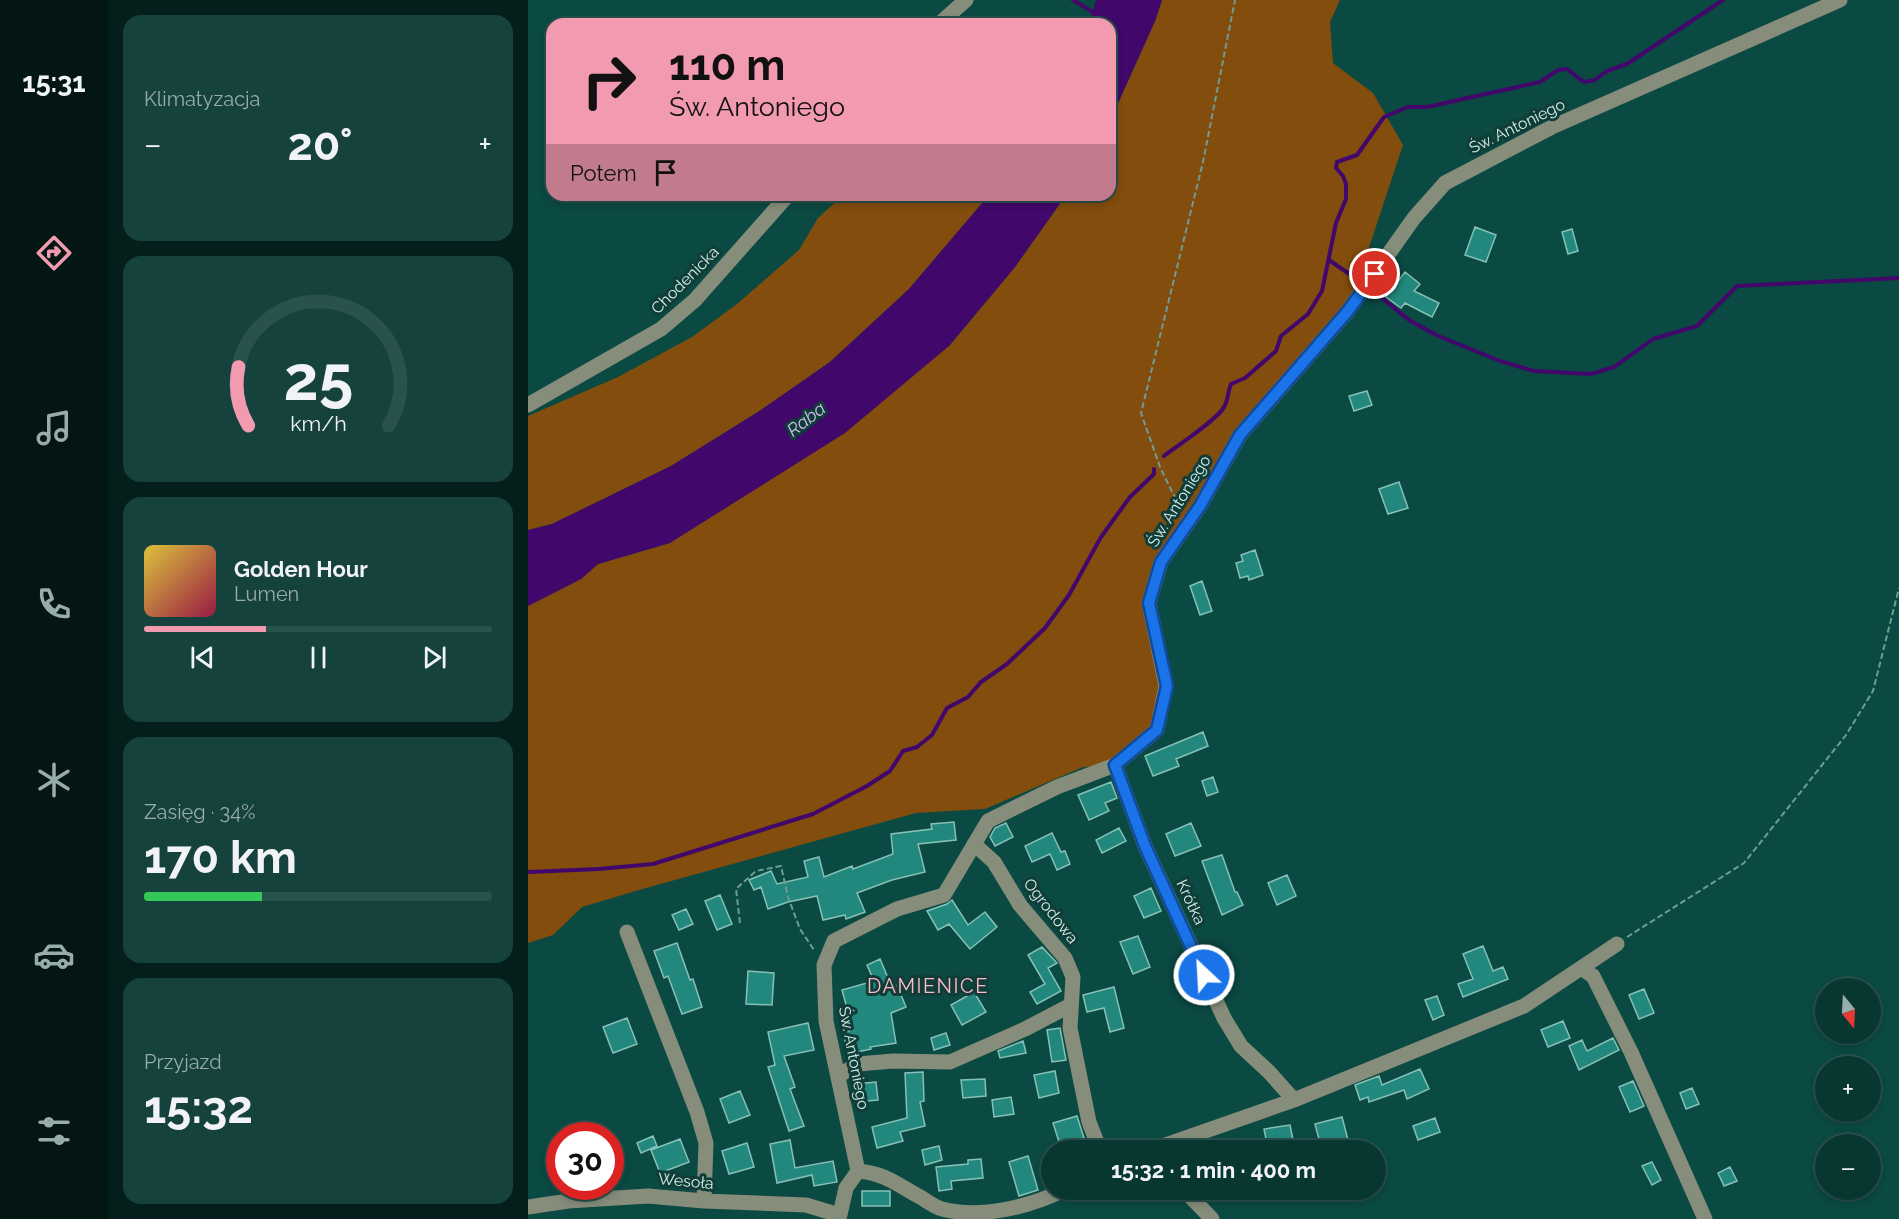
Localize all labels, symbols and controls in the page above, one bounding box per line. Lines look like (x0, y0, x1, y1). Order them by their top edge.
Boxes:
text: 110 m (669, 41, 785, 90)
icon: right (570, 42, 648, 120)
text: 15:31 (22, 67, 86, 98)
text: Klimatyzacja (144, 87, 261, 111)
text: Św. Antoniego (669, 91, 845, 122)
street label: Św. Antoniego (1466, 94, 1568, 157)
text: 20° (287, 118, 353, 171)
text: − (144, 125, 162, 164)
text: + (478, 125, 492, 164)
icon: arrive (649, 156, 682, 189)
text: Potem (570, 160, 637, 186)
icon: directions (33, 232, 75, 274)
street label: Chodenicka (647, 242, 723, 318)
pin (1349, 248, 1400, 299)
icon: arrive (1358, 257, 1391, 290)
text: 25 (283, 341, 353, 415)
water label: Raba (782, 397, 830, 441)
icon: music (33, 407, 75, 449)
text: km/h (290, 411, 346, 436)
street label: Św. Antoniego (1142, 451, 1215, 550)
text: Golden Hour (234, 556, 368, 582)
text: Lumen (234, 582, 299, 606)
icon: phone (33, 583, 75, 625)
icon: previous (186, 641, 219, 674)
icon: pause (302, 641, 335, 674)
icon: next (418, 641, 451, 674)
icon: climate (33, 759, 75, 801)
text: Zasięg · 34% (144, 800, 255, 824)
text: 170 km (144, 831, 297, 884)
street label: Ogrodowa (1020, 875, 1082, 947)
street label: Krótka (1172, 876, 1210, 928)
icon: car (33, 934, 75, 976)
position arrow (1172, 943, 1236, 1007)
district label: DAMIENICE (867, 974, 989, 998)
north arrow (1815, 978, 1881, 1044)
map controls (1815, 978, 1881, 1200)
street label: Św. Antoniego (835, 1005, 874, 1111)
text: Przyjazd (144, 1050, 222, 1074)
button: + (1815, 1056, 1881, 1122)
text: 15:32 (144, 1081, 253, 1134)
icon: filters (33, 1110, 75, 1152)
speed limit sign: 30 (546, 1122, 624, 1200)
button: − (1815, 1134, 1881, 1200)
text: 15:32 · 1 min · 400 m (1111, 1157, 1316, 1183)
street label: Wesoła (657, 1169, 715, 1193)

